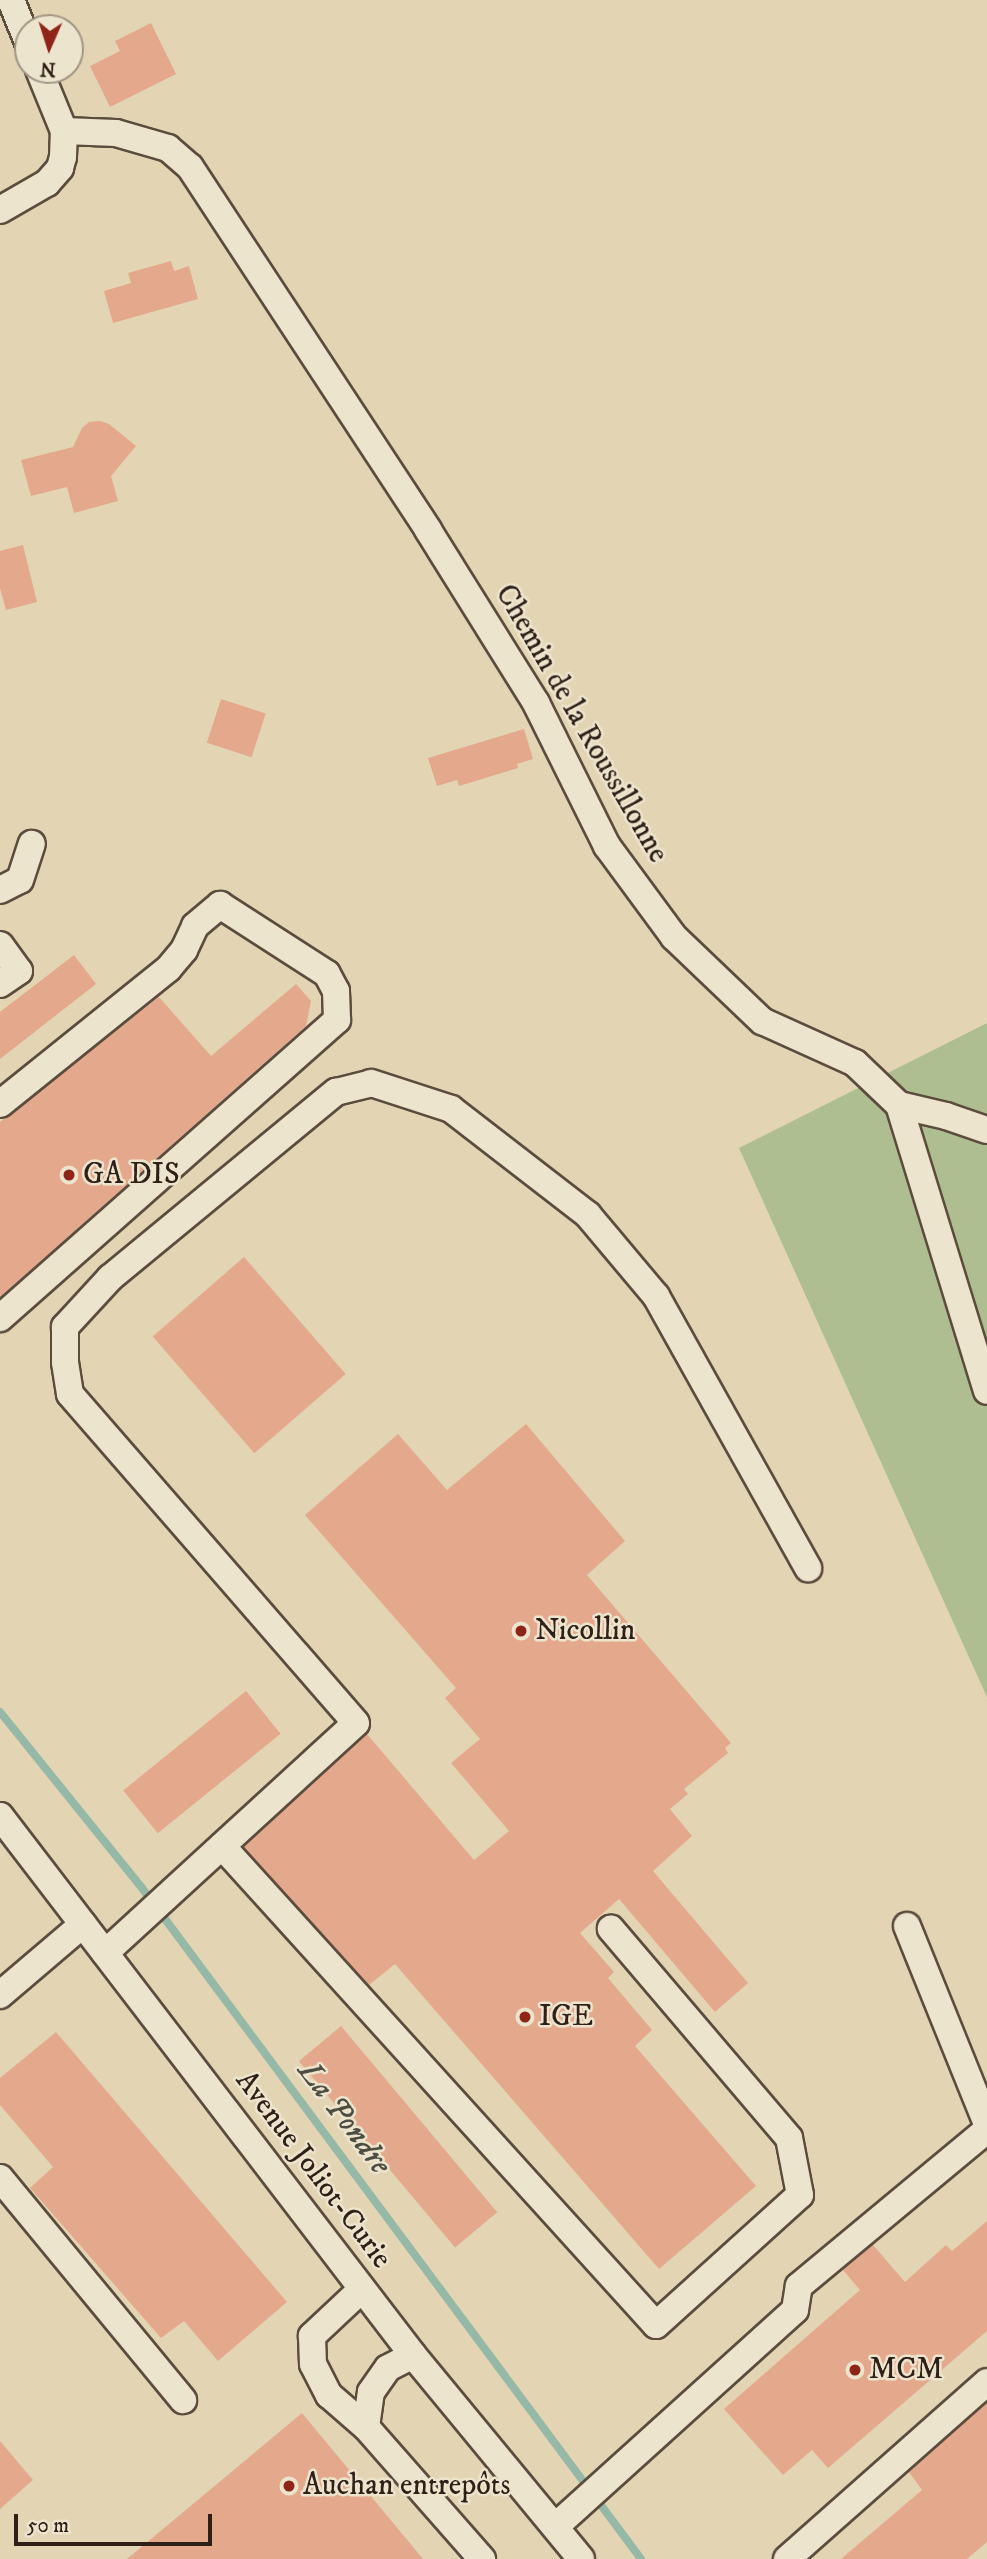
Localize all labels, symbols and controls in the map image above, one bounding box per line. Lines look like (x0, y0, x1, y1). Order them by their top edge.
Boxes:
north arrow (14, 14, 84, 84)
text: N (40, 57, 56, 80)
street label: Chemin de la Roussillonne (487, 578, 675, 870)
place label: GA DIS (83, 1157, 180, 1193)
marker: GA DIS (61, 1167, 77, 1183)
place label: Nicollin (535, 1613, 635, 1649)
marker: Nicollin (513, 1623, 529, 1639)
place label: IGE (539, 1999, 593, 2035)
marker: IGE (517, 2009, 533, 2025)
water label: La Pondre (289, 2054, 399, 2182)
street label: Avenue Joliot-Curie (227, 2064, 399, 2276)
place label: MCM (869, 2352, 944, 2388)
marker: MCM (847, 2362, 863, 2378)
place label: Auchan entrepôts (303, 2468, 510, 2504)
marker: Auchan entrepôts (281, 2478, 297, 2494)
scale bar (18, 2500, 215, 2544)
text: 50 m (27, 2513, 69, 2539)

